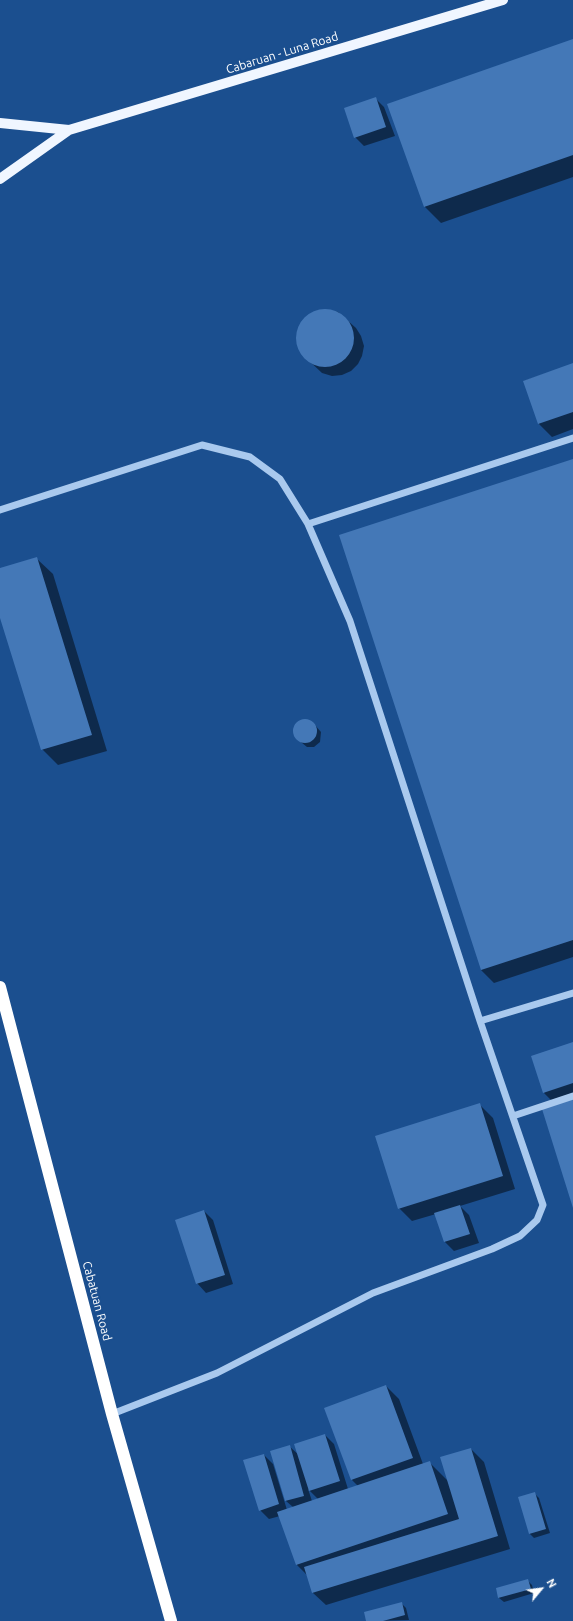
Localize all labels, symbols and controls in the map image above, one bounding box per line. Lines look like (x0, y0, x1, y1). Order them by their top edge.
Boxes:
street label: Cabaruan - Luna Road (224, 29, 340, 77)
street label: Cabatuan Road (79, 1260, 115, 1342)
north arrow (521, 1569, 561, 1609)
text: N (544, 1577, 559, 1590)

